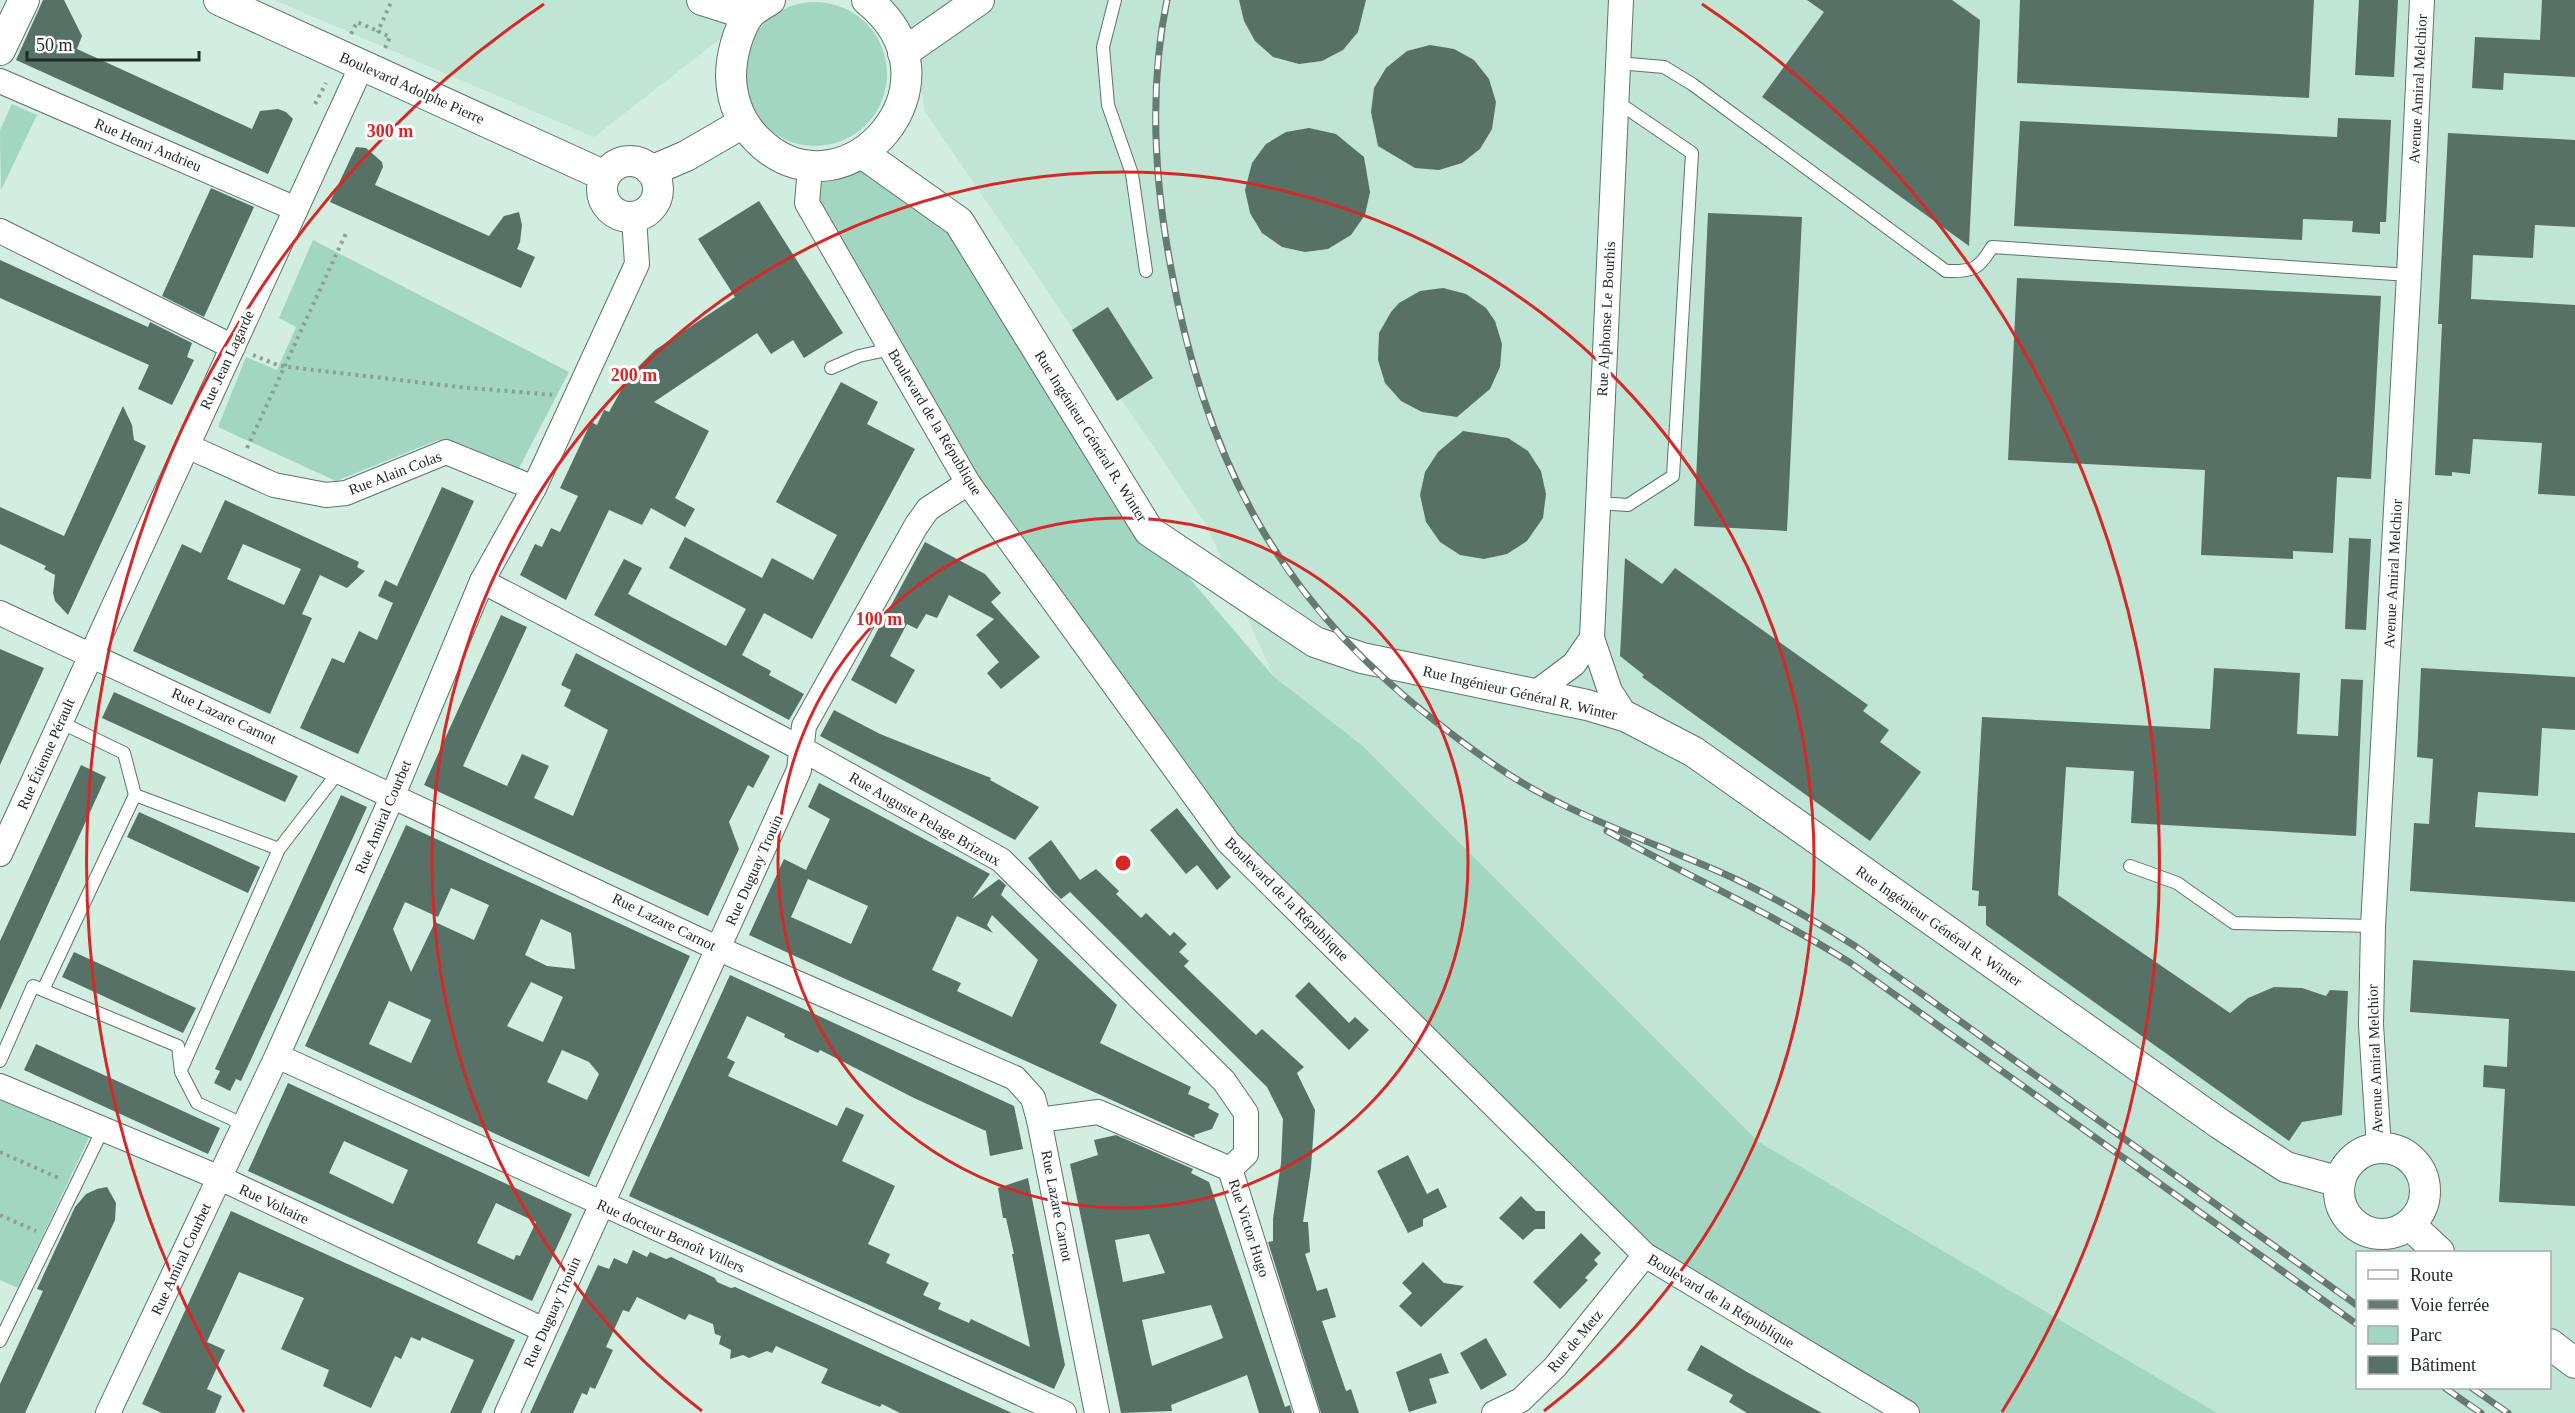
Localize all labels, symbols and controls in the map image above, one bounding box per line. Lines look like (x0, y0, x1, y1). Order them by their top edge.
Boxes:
street label: Avenue Amiral Melchior (2406, 14, 2430, 164)
scale bar (27, 24, 200, 62)
text: 50 m (36, 35, 73, 55)
street label: Boulevard Adolphe Pierre (337, 49, 487, 127)
street label: Rue Henri Andrieu (92, 115, 204, 175)
text: 300 m (367, 121, 413, 141)
street label: Rue Alphonse Le Bourhis (1594, 241, 1618, 397)
street label: Rue Jean Lagarde (197, 308, 257, 412)
street label: Boulevard de la République (885, 346, 985, 498)
street label: Rue Ingénieur Général R. Winter (1032, 348, 1150, 524)
text: 200 m (611, 365, 657, 385)
street label: Rue Alain Colas (346, 448, 444, 498)
street label: Avenue Amiral Melchior (2381, 499, 2405, 649)
text: 100 m (856, 609, 902, 629)
street label: Rue Ingénieur Général R. Winter (1421, 663, 1619, 723)
street label: Rue Lazare Carnot (169, 685, 279, 748)
street label: Rue Étienne Pérault (14, 695, 78, 812)
street label: Rue Amiral Courbet (352, 757, 414, 876)
street label: Rue Auguste Pelage Brizeux (847, 769, 1004, 869)
street label: Rue Duguay Trouin (722, 812, 786, 928)
street label: Boulevard de la République (1222, 834, 1352, 964)
centre of rings (1113, 853, 1133, 873)
street label: Rue Ingénieur Général R. Winter (1853, 862, 2025, 990)
street label: Rue Lazare Carnot (610, 890, 719, 954)
street label: Avenue Amiral Melchior (2364, 984, 2386, 1134)
street label: Rue Lazare Carnot (1038, 1149, 1076, 1264)
street label: Rue Victor Hugo (1226, 1177, 1272, 1279)
street label: Rue Voltaire (237, 1181, 312, 1227)
street label: Rue docteur Benoît Villers (595, 1196, 748, 1276)
street label: Rue Amiral Courbet (148, 1200, 214, 1318)
street label: Boulevard de la République (1645, 1251, 1797, 1351)
legend (2356, 1251, 2551, 1389)
street label: Rue Duguay Trouin (520, 1254, 584, 1370)
text: Route (2410, 1265, 2453, 1285)
text: Voie ferrée (2410, 1295, 2489, 1315)
street label: Rue de Metz (1544, 1306, 1606, 1375)
text: Parc (2410, 1325, 2442, 1345)
text: Bâtiment (2410, 1355, 2476, 1375)

